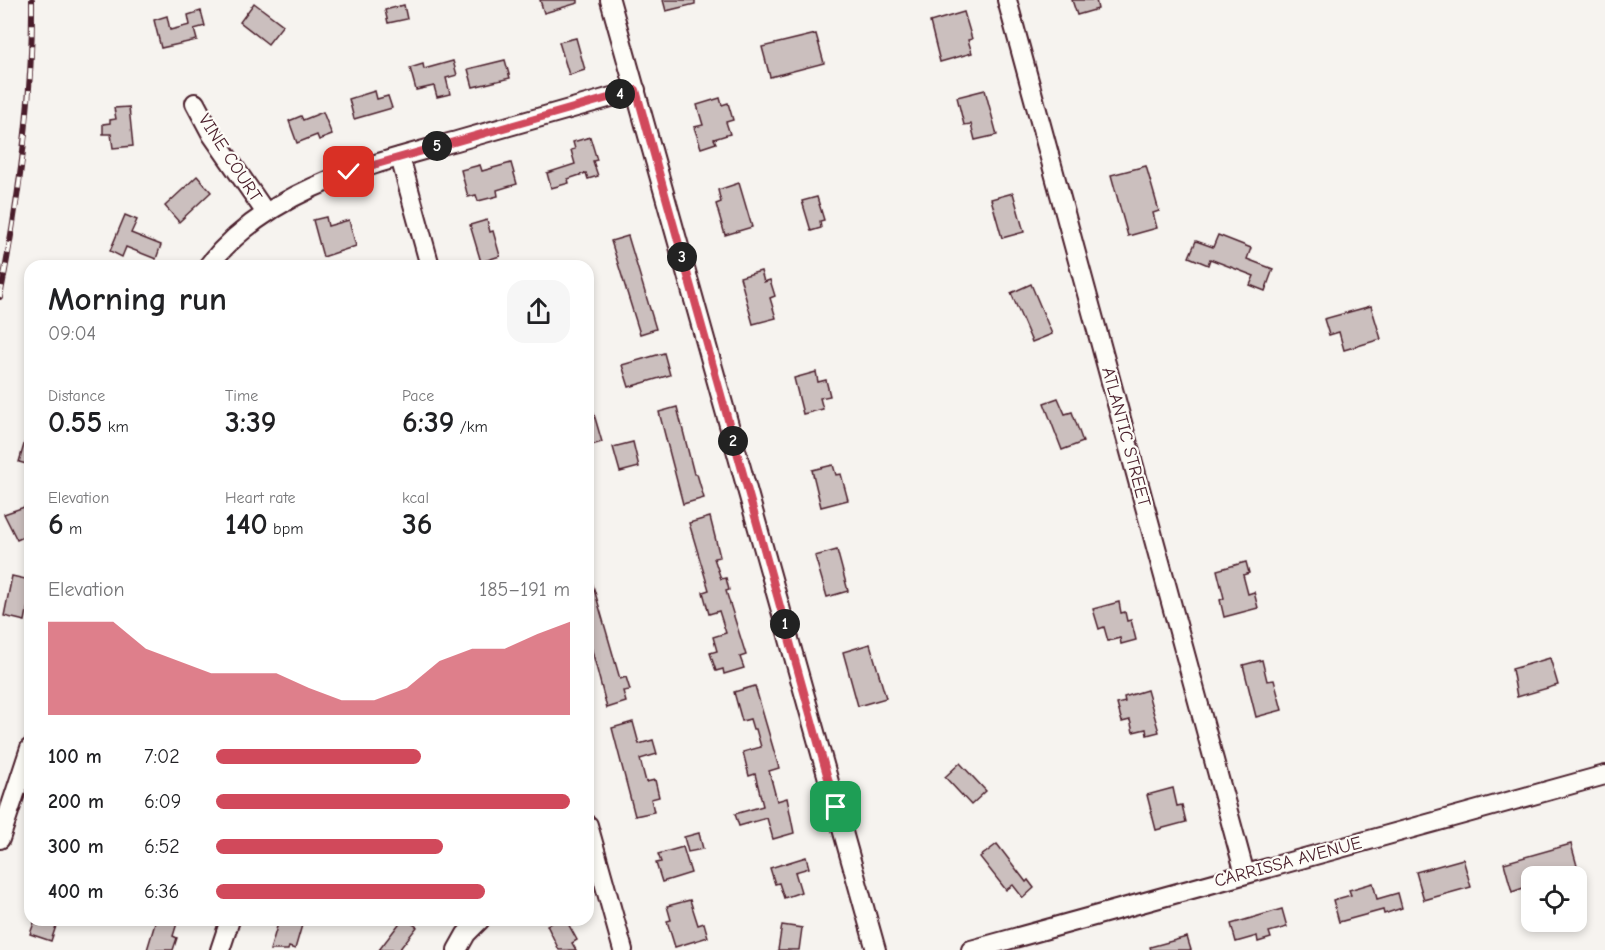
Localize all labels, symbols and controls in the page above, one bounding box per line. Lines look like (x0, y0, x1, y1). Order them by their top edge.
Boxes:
pin: 4 (605, 79, 635, 109)
text: 4 (616, 85, 624, 103)
street label: VINE COURT (194, 110, 267, 206)
pin: 5 (422, 131, 452, 161)
text: 5 (433, 137, 441, 155)
pin (323, 146, 374, 197)
icon: check (332, 155, 365, 188)
pin: 3 (667, 242, 697, 272)
text: 3 (678, 248, 686, 266)
text: Morning run (48, 280, 227, 318)
button: share (507, 280, 570, 343)
text: 09:04 (48, 322, 96, 345)
street label: ATLANTIC STREET (1097, 365, 1155, 510)
text: Distance (48, 387, 105, 405)
text: Time (225, 387, 258, 405)
text: Pace (402, 387, 434, 405)
text: 0.55 (48, 405, 102, 440)
text: 3:39 (225, 405, 276, 440)
text: 6:39 (402, 405, 454, 440)
text: km (102, 418, 129, 436)
text: /km (454, 418, 488, 436)
pin: 2 (718, 426, 748, 456)
text: 2 (729, 432, 737, 450)
text: Elevation (48, 489, 109, 507)
text: Heart rate (225, 489, 296, 507)
text: kcal (402, 489, 429, 507)
text: 6 (48, 507, 64, 542)
text: 140 (225, 507, 268, 542)
text: 36 (402, 507, 432, 542)
text: m (64, 520, 82, 538)
text: bpm (268, 520, 303, 538)
text: Elevation (48, 578, 125, 601)
text: 185–191 m (479, 578, 570, 601)
pin: 1 (770, 609, 800, 639)
text: 1 (782, 615, 788, 633)
text: 100 m (48, 745, 102, 768)
text: 7:02 (144, 745, 180, 768)
pin (810, 781, 861, 832)
text: 200 m (48, 790, 104, 813)
text: 6:09 (144, 790, 181, 813)
icon: arrive (819, 790, 852, 823)
street label: CARRISSA AVENUE (1212, 832, 1364, 892)
text: 300 m (48, 835, 104, 858)
text: 6:52 (144, 835, 180, 858)
map controls (1521, 866, 1587, 932)
button: locate (1521, 866, 1587, 932)
text: 400 m (48, 880, 103, 903)
text: 6:36 (144, 880, 179, 903)

